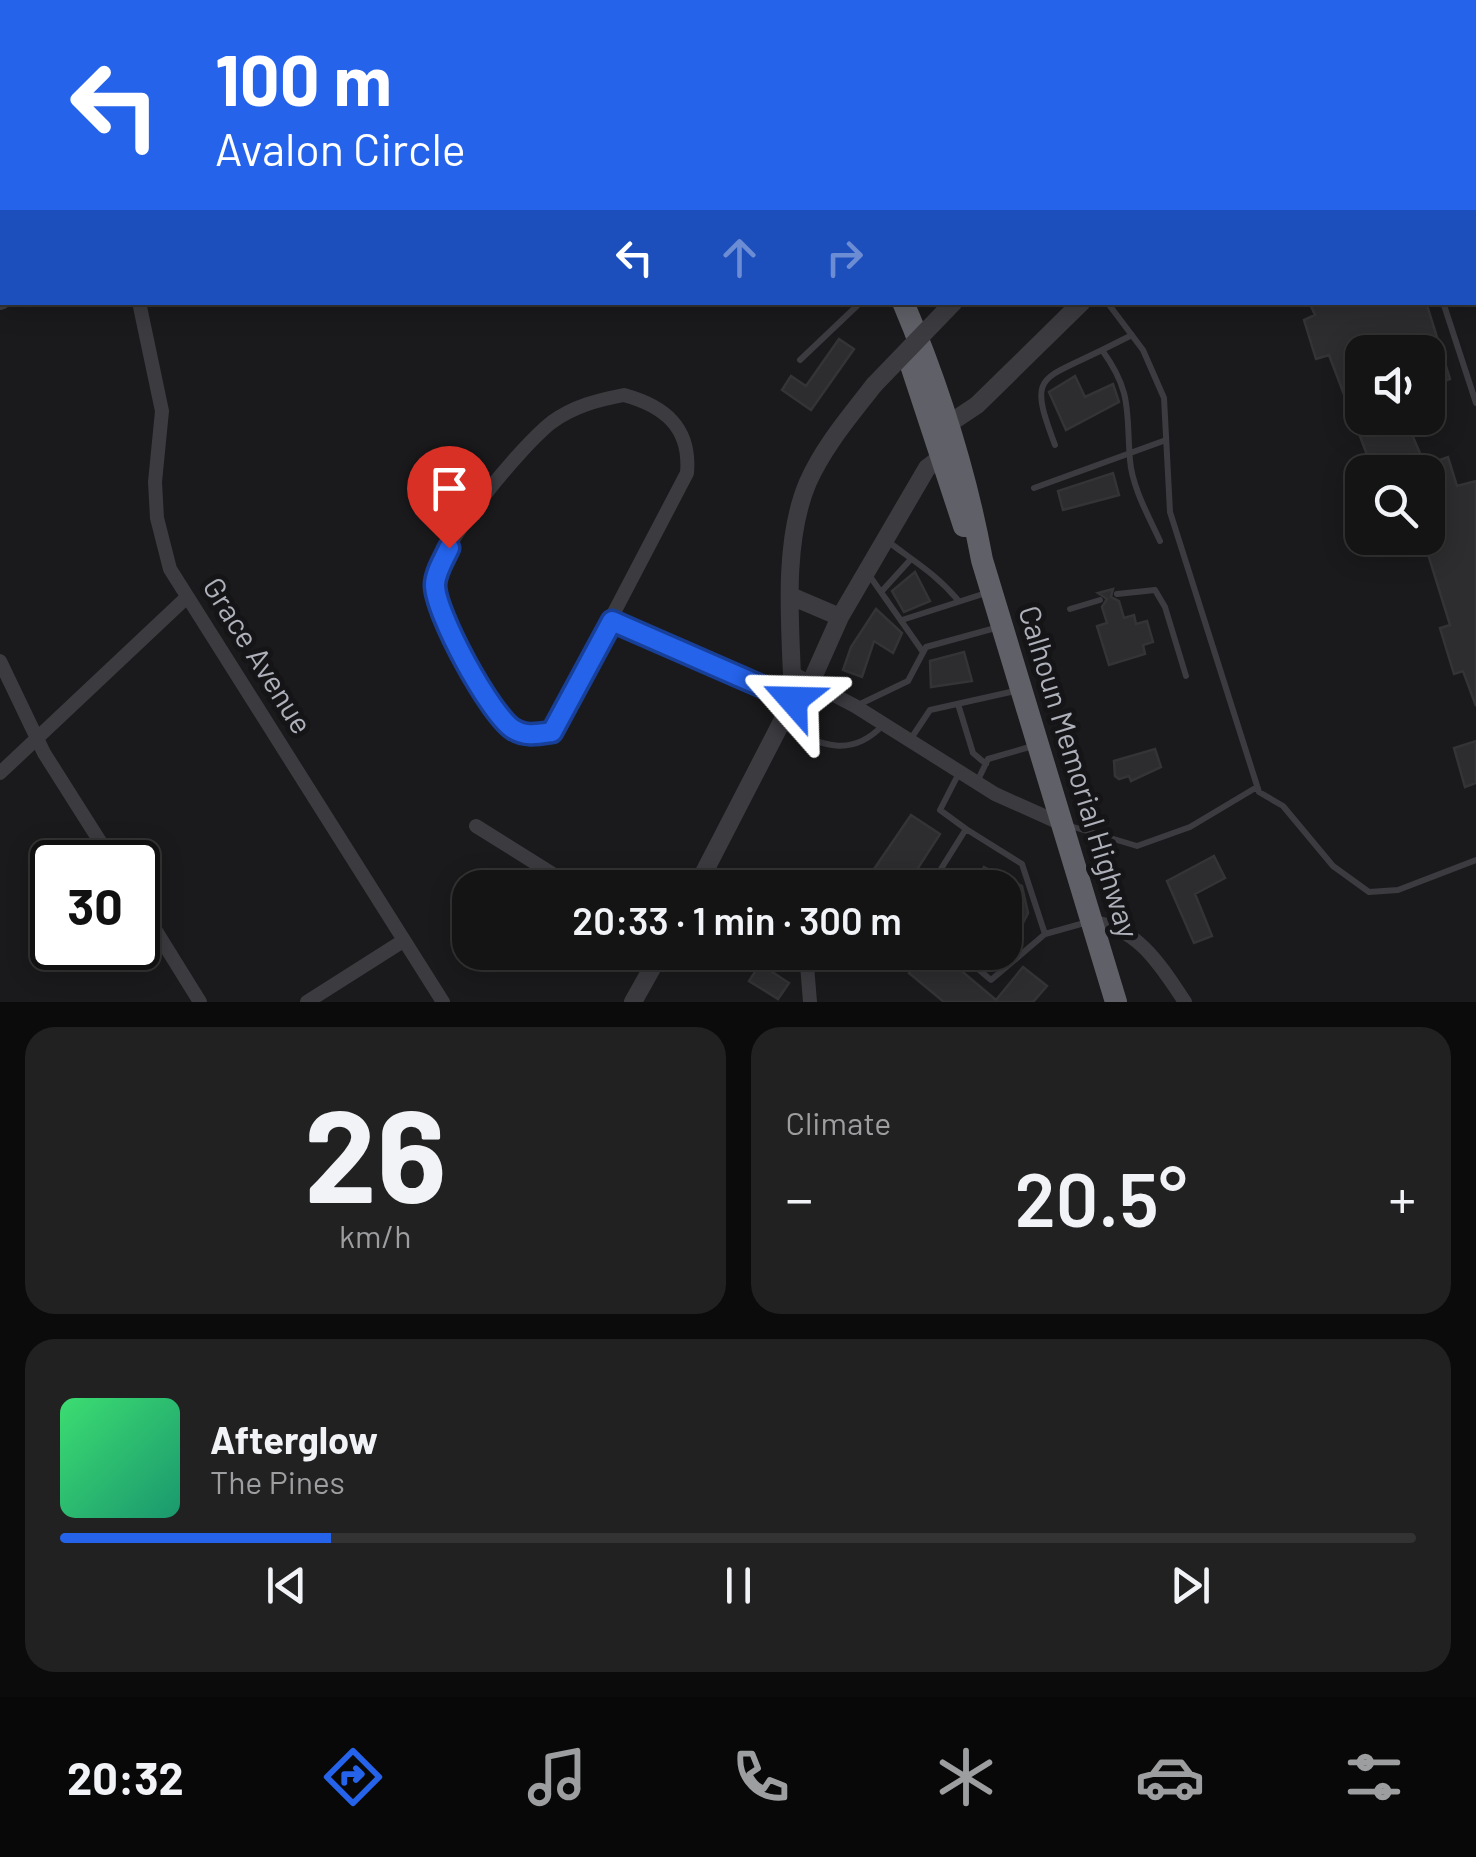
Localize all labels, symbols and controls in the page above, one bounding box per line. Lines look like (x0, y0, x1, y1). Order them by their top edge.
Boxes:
text: 100 m (215, 36, 392, 120)
icon: left (50, 40, 180, 170)
text: Avalon Circle (215, 121, 466, 175)
icon: left (607, 230, 662, 285)
icon: ahead (712, 230, 767, 285)
icon: right (817, 230, 872, 285)
map controls (1345, 335, 1445, 555)
button: sound (1345, 335, 1445, 435)
pin (407, 446, 492, 549)
button: search (1345, 455, 1445, 555)
icon: arrive (422, 461, 477, 516)
street label: Grace Avenue (196, 570, 321, 740)
street label: Calhoun Memorial Highway (1012, 601, 1148, 942)
position arrow (741, 648, 845, 752)
speed limit sign: 30 (30, 840, 160, 970)
text: 20:33 · 1 min · 300 m (572, 897, 902, 943)
text: 26 (304, 1073, 447, 1229)
text: Climate (786, 1103, 891, 1141)
text: 20.5° (1014, 1152, 1187, 1242)
text: − (786, 1164, 813, 1230)
text: + (1388, 1164, 1416, 1230)
text: km/h (339, 1216, 411, 1254)
text: Afterglow (210, 1416, 378, 1462)
text: The Pines (210, 1462, 345, 1500)
icon: previous (259, 1558, 314, 1613)
icon: pause (711, 1558, 766, 1613)
icon: next (1163, 1558, 1218, 1613)
icon: directions (318, 1742, 388, 1812)
icon: music (522, 1742, 592, 1812)
icon: phone (726, 1742, 796, 1812)
icon: climate (931, 1742, 1001, 1812)
icon: car (1135, 1742, 1205, 1812)
icon: filters (1339, 1742, 1409, 1812)
text: 20:32 (67, 1750, 184, 1804)

